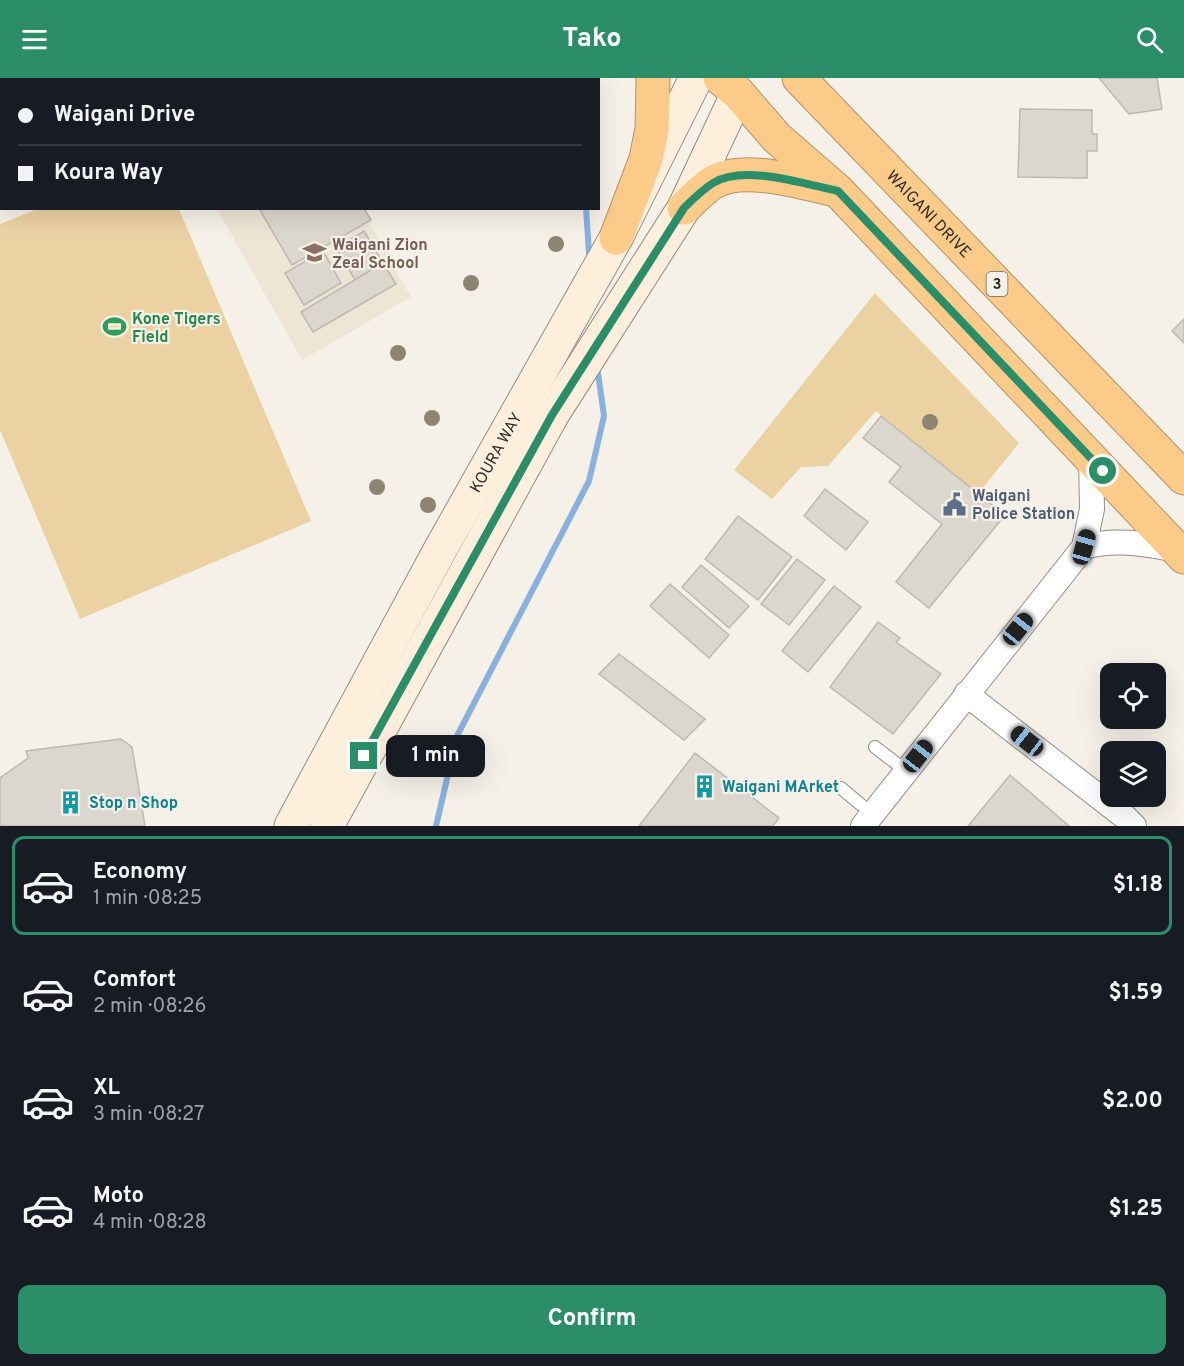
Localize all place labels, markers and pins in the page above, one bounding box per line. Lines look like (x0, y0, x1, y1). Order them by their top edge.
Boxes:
place label: Waigani Zion Zeal School (332, 236, 428, 274)
school or university icon: Waigani Zion Zeal School (301, 240, 327, 266)
place label: Kone Tigers Field (132, 310, 221, 348)
sports icon: Kone Tigers Field (101, 314, 127, 340)
place label: Waigani Police Station (972, 487, 1075, 525)
public building icon: Waigani Police Station (941, 491, 967, 517)
building icon: Waigani MArket (691, 773, 717, 799)
place label: Waigani MArket (722, 778, 839, 798)
building icon: Stop n Shop (58, 789, 84, 815)
place label: Stop n Shop (89, 794, 178, 814)

